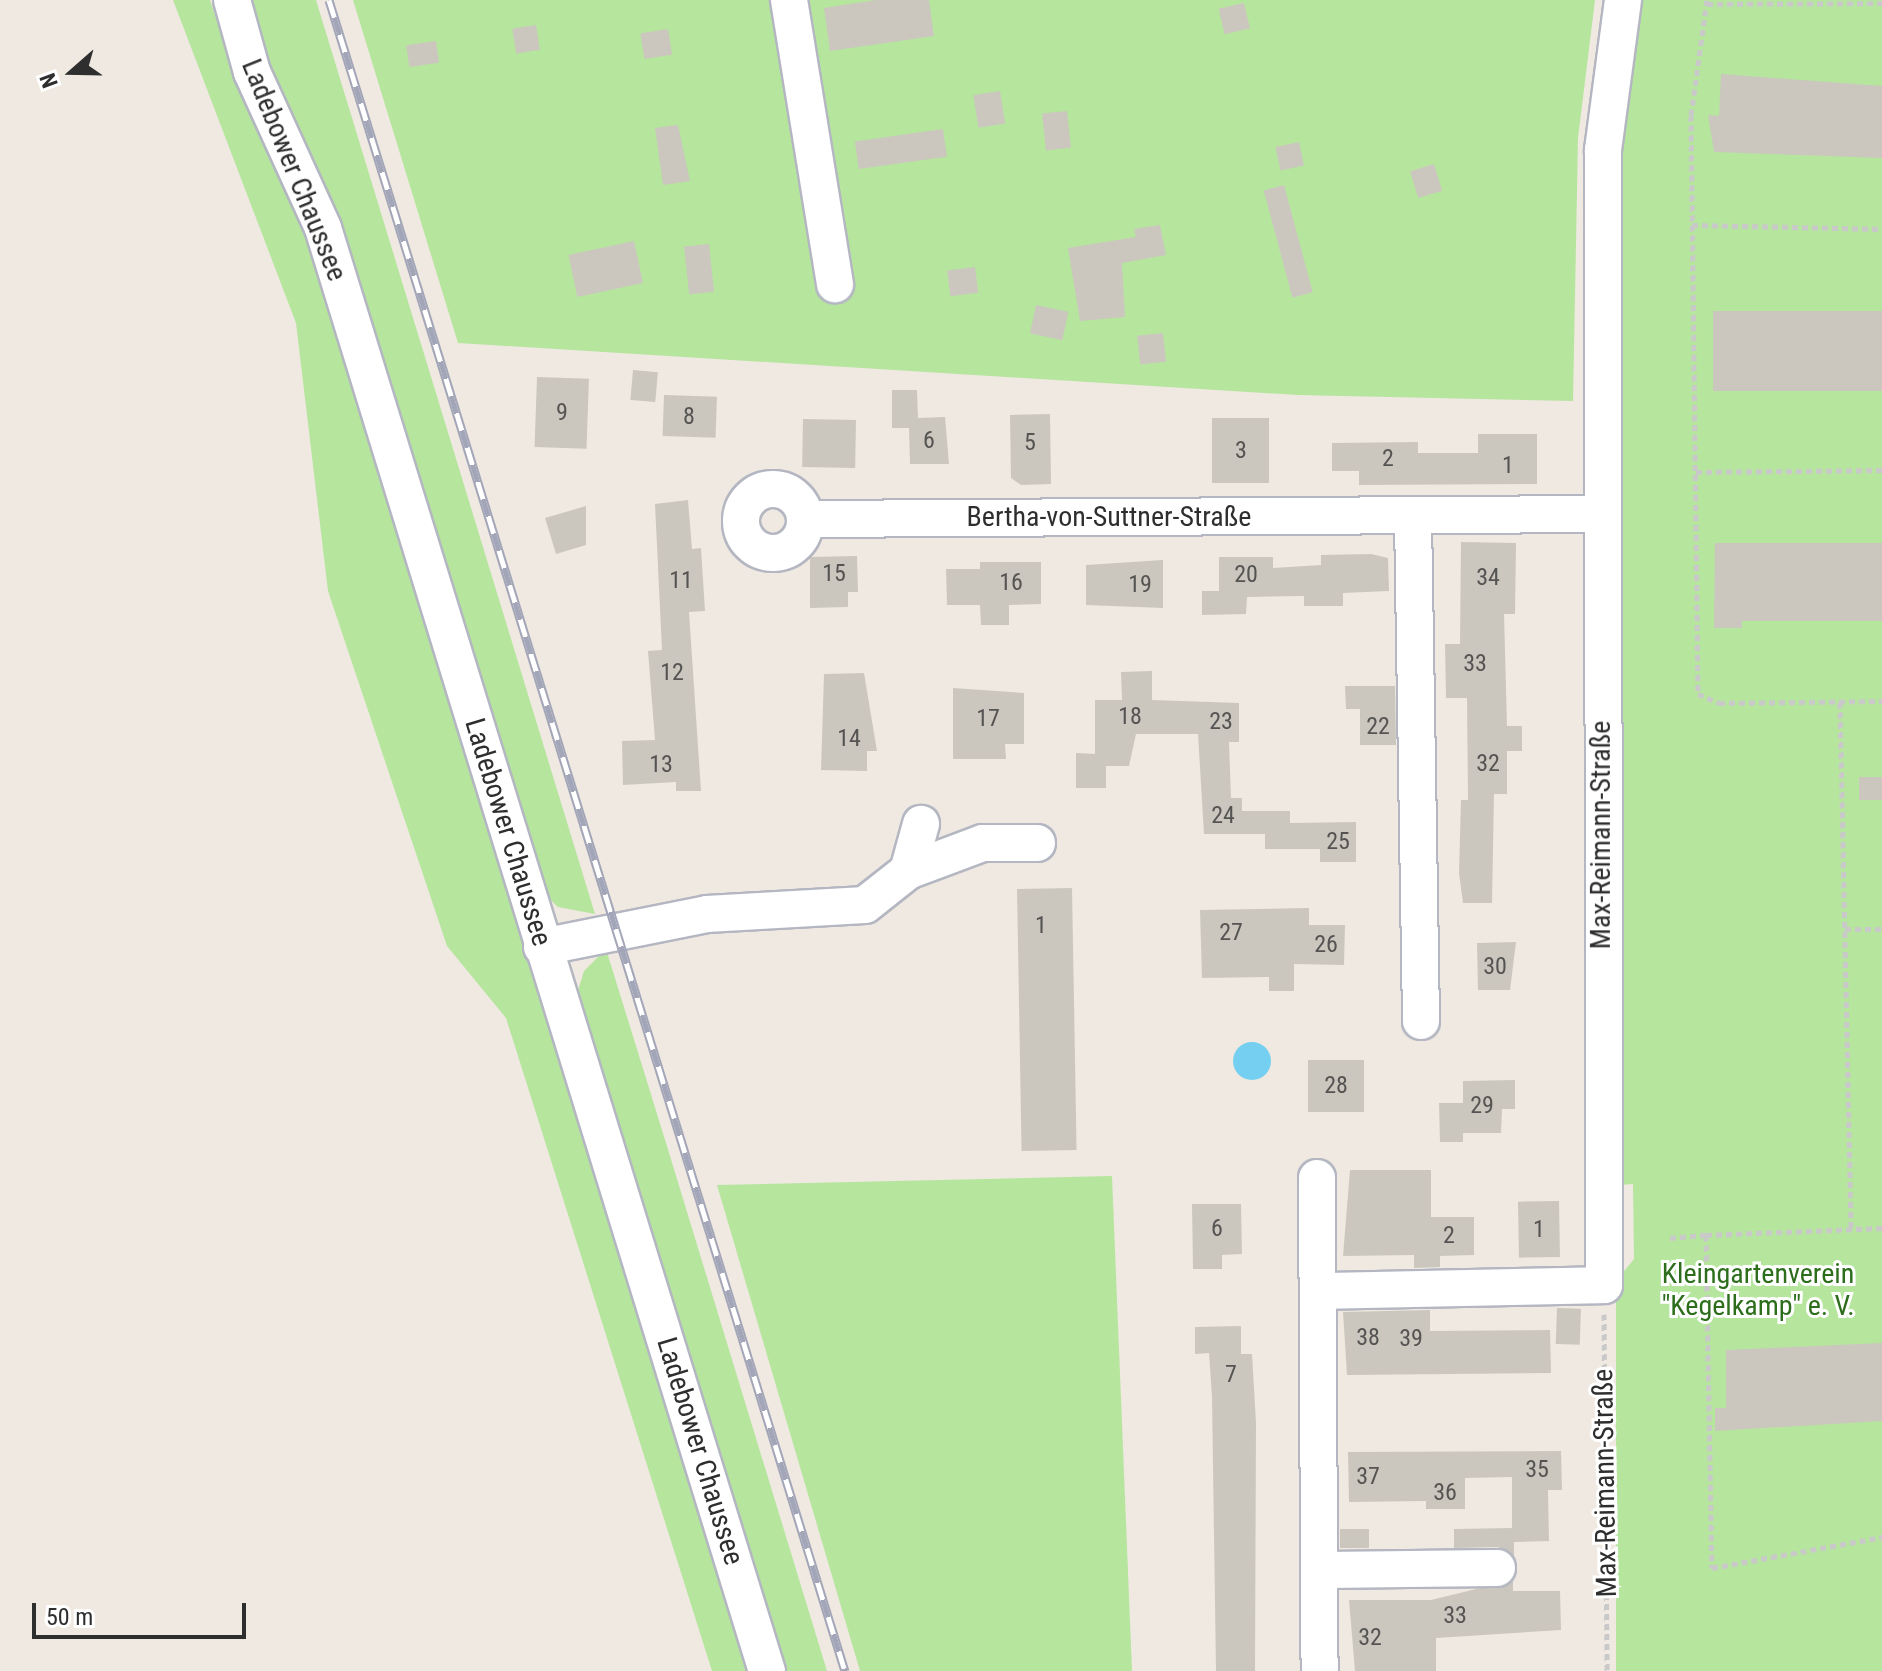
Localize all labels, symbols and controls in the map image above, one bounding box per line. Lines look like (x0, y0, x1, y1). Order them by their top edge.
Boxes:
north arrow (32, 32, 112, 112)
street label: Ladebower Chaussee (234, 54, 354, 286)
text: N (35, 70, 63, 91)
house number: 9 (556, 399, 568, 427)
house number: 8 (683, 403, 695, 431)
house number: 6 (923, 427, 935, 455)
house number: 5 (1024, 429, 1036, 457)
house number: 3 (1235, 437, 1247, 465)
house number: 2 (1382, 445, 1394, 473)
house number: 1 (1502, 452, 1514, 480)
street label: Bertha-von-Suttner-Straße (967, 500, 1251, 534)
house number: 15 (822, 560, 846, 588)
house number: 20 (1234, 561, 1258, 589)
house number: 34 (1476, 564, 1500, 592)
house number: 11 (669, 567, 693, 595)
house number: 16 (999, 569, 1023, 597)
house number: 19 (1128, 571, 1152, 599)
house number: 33 (1463, 650, 1487, 678)
house number: 12 (660, 659, 684, 687)
house number: 18 (1118, 703, 1142, 731)
house number: 17 (976, 705, 1000, 733)
house number: 23 (1209, 708, 1233, 736)
house number: 22 (1366, 713, 1390, 741)
street label: Ladebower Chaussee (457, 714, 559, 950)
street label: Max-Reimann-Straße (1584, 721, 1618, 949)
house number: 14 (837, 725, 861, 753)
house number: 32 (1476, 750, 1500, 778)
house number: 13 (649, 751, 673, 779)
house number: 24 (1211, 802, 1235, 830)
house number: 25 (1326, 828, 1350, 856)
house number: 1 (1035, 912, 1047, 940)
house number: 27 (1219, 919, 1243, 947)
house number: 26 (1314, 931, 1338, 959)
house number: 30 (1483, 953, 1507, 981)
house number: 28 (1324, 1072, 1348, 1100)
house number: 29 (1470, 1092, 1494, 1120)
house number: 6 (1211, 1215, 1223, 1243)
house number: 1 (1533, 1216, 1545, 1244)
house number: 2 (1443, 1222, 1455, 1250)
park label: Kleingartenverein "Kegelkamp" e. V. (1661, 1257, 1855, 1323)
house number: 38 (1356, 1324, 1380, 1352)
house number: 39 (1399, 1325, 1423, 1353)
street label: Ladebower Chaussee (649, 1333, 751, 1569)
house number: 7 (1225, 1361, 1237, 1389)
street label: Max-Reimann-Straße (1586, 1368, 1624, 1598)
house number: 35 (1525, 1456, 1549, 1484)
house number: 37 (1356, 1463, 1380, 1491)
house number: 36 (1433, 1479, 1457, 1507)
scale bar (36, 1587, 250, 1637)
house number: 33 (1443, 1602, 1467, 1630)
text: 50 m (46, 1603, 93, 1631)
house number: 32 (1358, 1624, 1382, 1652)

